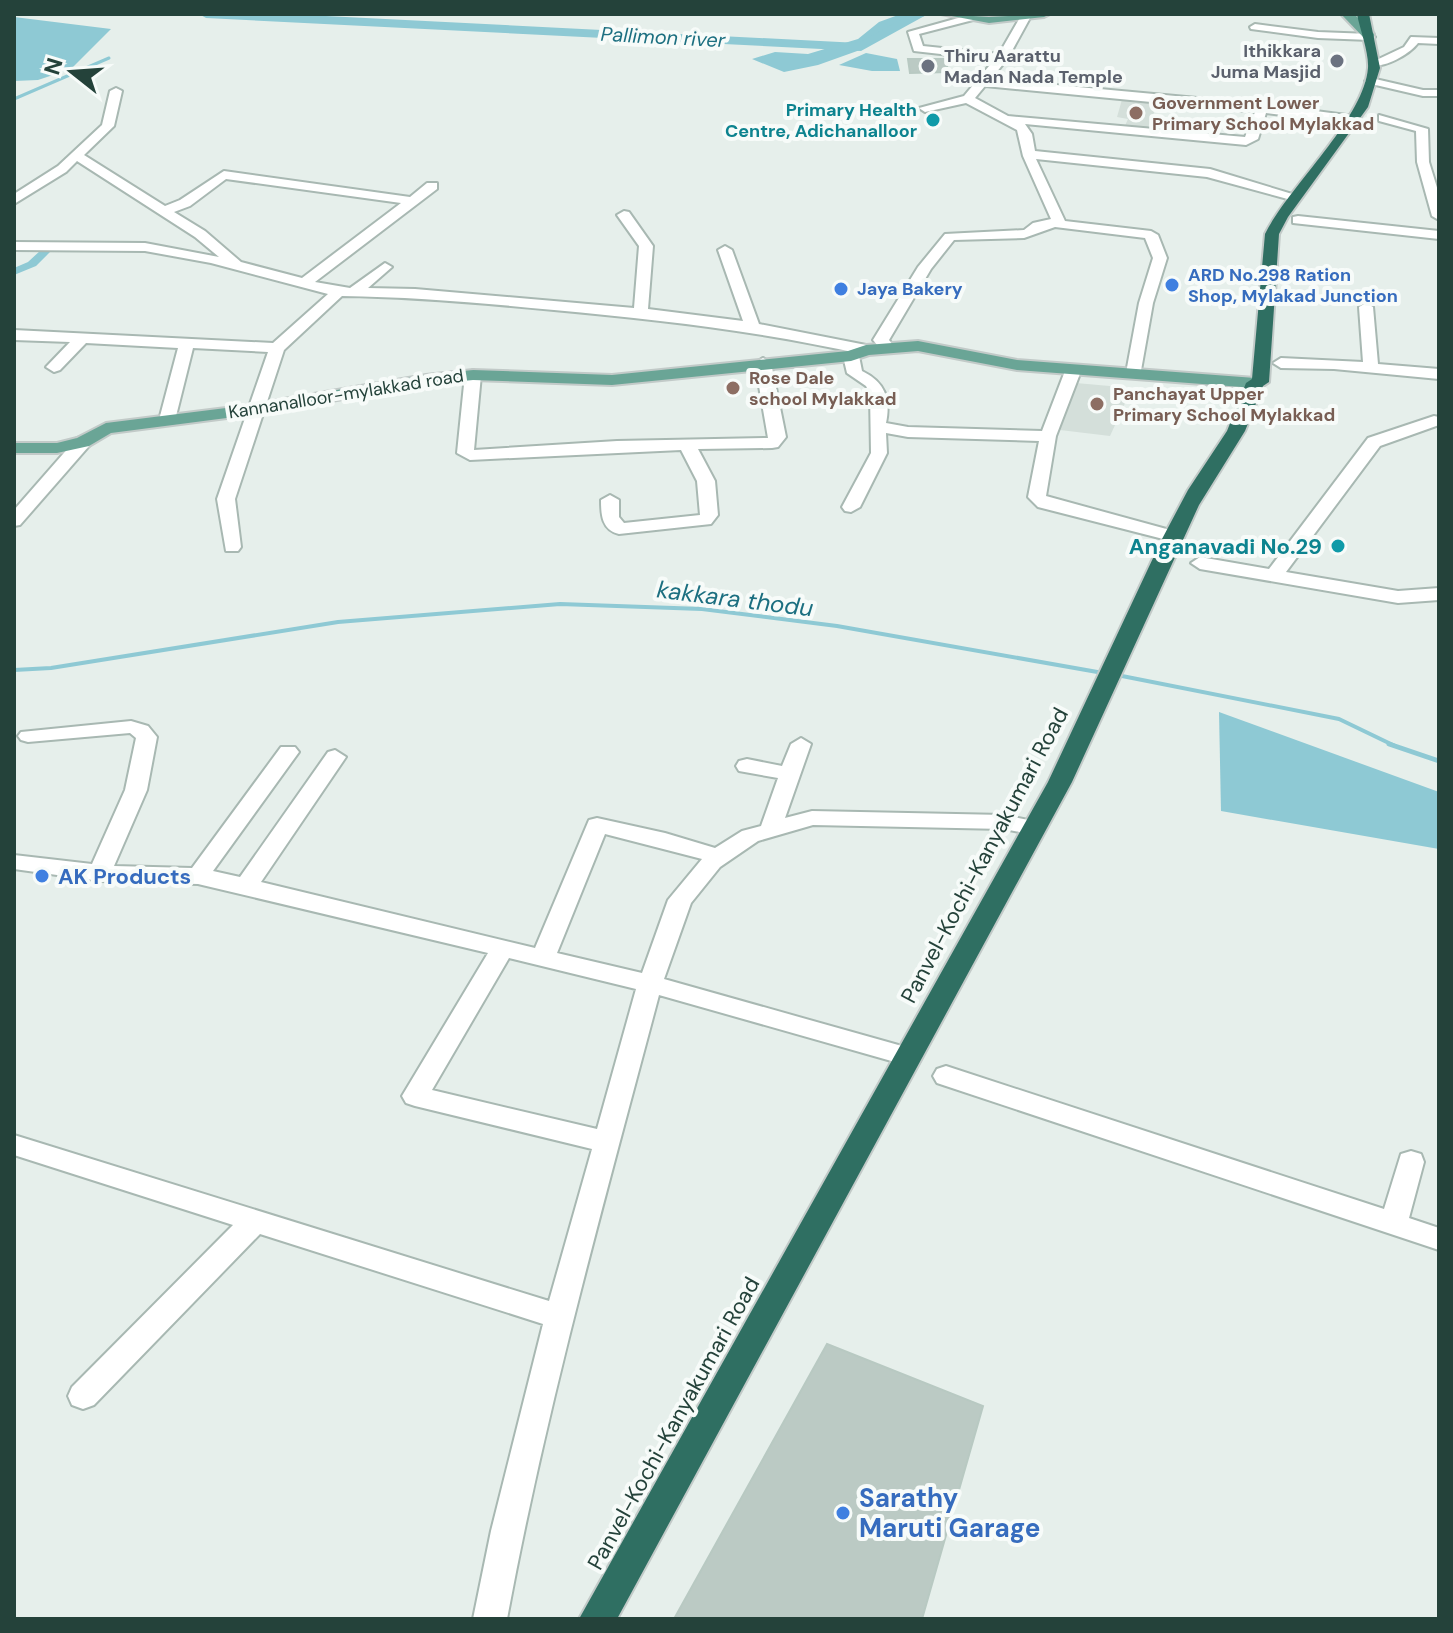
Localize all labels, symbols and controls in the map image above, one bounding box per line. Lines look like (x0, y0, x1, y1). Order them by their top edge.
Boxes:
water label: Pallimon river (600, 21, 727, 53)
north arrow (32, 32, 112, 112)
place label: Ithikkara Juma Masjid (1211, 39, 1321, 84)
place label: Thiru Aarattu Madan Nada Temple (944, 44, 1123, 89)
marker: Ithikkara Juma Masjid (1328, 52, 1346, 70)
text: N (37, 54, 70, 78)
marker: Thiru Aarattu Madan Nada Temple (919, 57, 937, 75)
place label: Government Lower Primary School Mylakkad (1152, 91, 1374, 136)
place label: Primary Health Centre, Adichanalloor (725, 98, 917, 143)
marker: Government Lower Primary School Mylakkad (1127, 104, 1145, 122)
marker: Primary Health Centre, Adichanalloor (924, 111, 942, 129)
place label: ARD No.298 Ration Shop, Mylakad Junction (1188, 263, 1398, 308)
marker: ARD No.298 Ration Shop, Mylakad Junction (1163, 276, 1181, 294)
place label: Jaya Bakery (857, 277, 963, 301)
marker: Jaya Bakery (832, 280, 850, 298)
street label: Kannanalloor-mylakkad road (227, 364, 465, 424)
place label: Rose Dale school Mylakkad (749, 366, 897, 411)
marker: Rose Dale school Mylakkad (724, 379, 742, 397)
place label: Panchayat Upper Primary School Mylakkad (1113, 382, 1335, 427)
marker: Panchayat Upper Primary School Mylakkad (1088, 395, 1106, 413)
place label: Anganavadi No.29 (1129, 532, 1322, 561)
marker: Anganavadi No.29 (1329, 537, 1347, 555)
water label: kakkara thodu (655, 574, 815, 623)
street label: Panvel-Kochi-Kanyakumari Road (894, 703, 1075, 1008)
place label: AK Products (58, 862, 191, 891)
marker: AK Products (33, 867, 51, 885)
street label: Panvel-Kochi-Kanyakumari Road (581, 1272, 766, 1575)
place label: Sarathy Maruti Garage (859, 1481, 1040, 1545)
marker: Sarathy Maruti Garage (834, 1504, 852, 1522)

